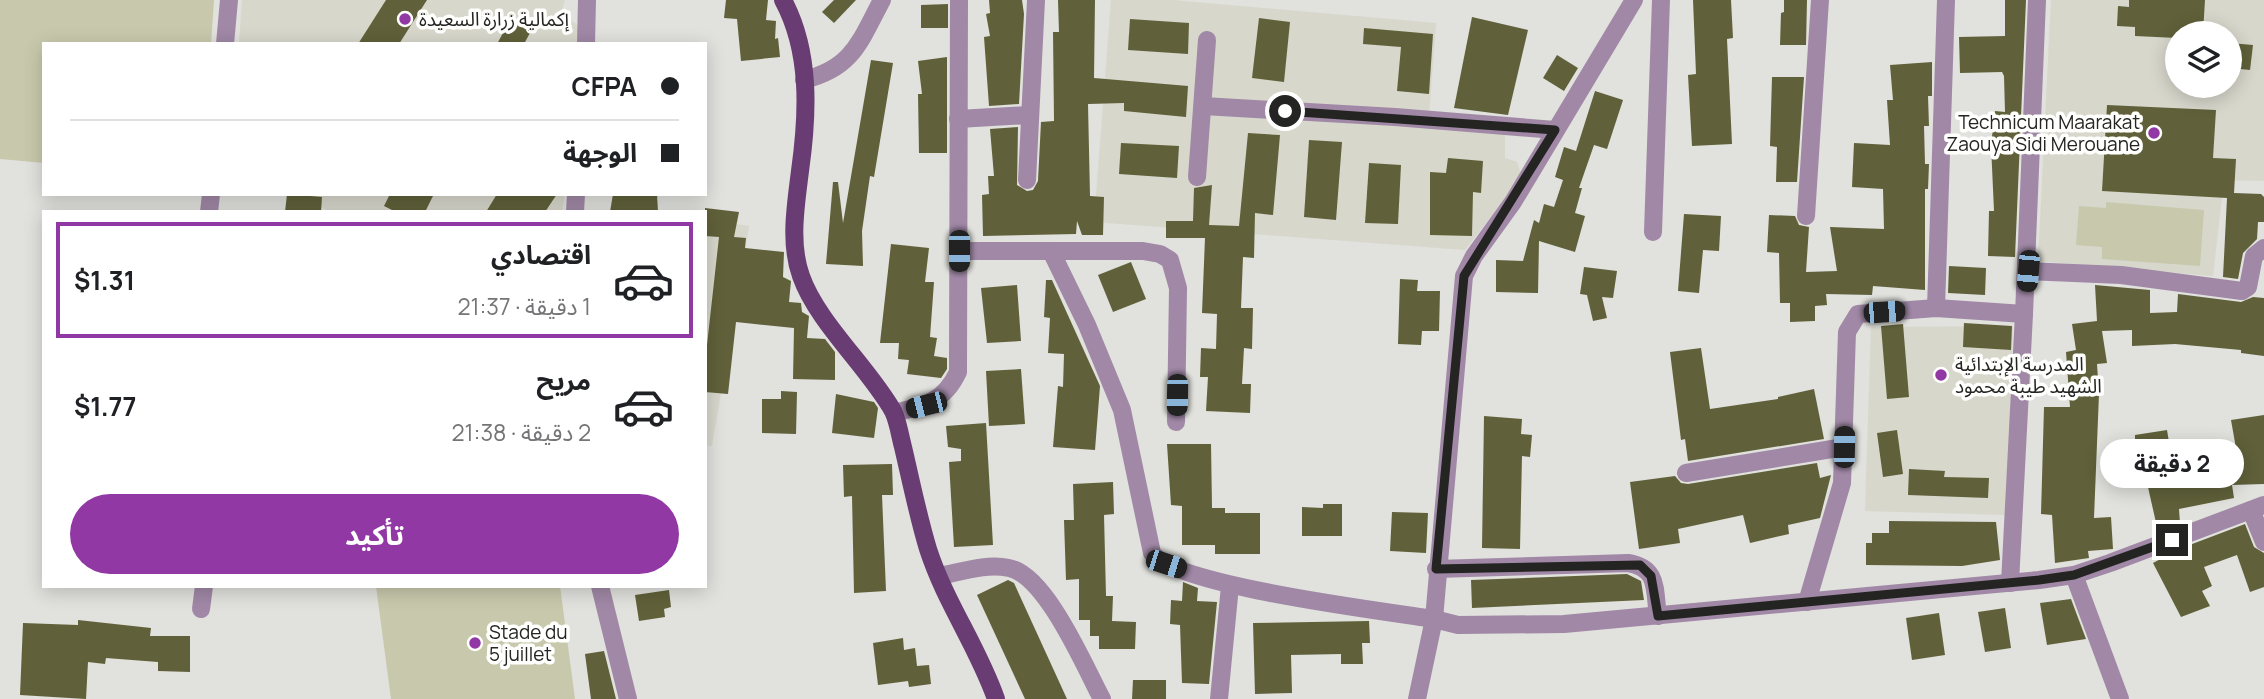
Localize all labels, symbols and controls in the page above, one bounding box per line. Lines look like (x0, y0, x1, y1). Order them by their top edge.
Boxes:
place label: إكمالية زرارة السعيدة (419, 6, 570, 32)
marker: إكمالية زرارة السعيدة (397, 11, 413, 27)
map controls (2165, 21, 2242, 98)
button: layers (2165, 21, 2242, 98)
text: CFPA (571, 68, 637, 104)
route start (1269, 95, 1301, 127)
place label: Technicum Maarakat Zaouya Sidi Merouane (1946, 109, 2140, 157)
marker: Technicum Maarakat Zaouya Sidi Merouane (2146, 125, 2162, 141)
text: الوجهة (563, 134, 637, 170)
car (949, 230, 970, 272)
text: اقتصادي (491, 236, 591, 272)
icon: car (612, 249, 675, 312)
car (2016, 249, 2041, 293)
text: $1.31 (74, 262, 135, 298)
text: 1 دقيقة · 21:37 (457, 290, 591, 322)
car (1863, 300, 1906, 324)
place label: المدرسة الإبتدائية الشهيد طيبة محمود (1955, 351, 2102, 399)
text: مريح (536, 362, 591, 398)
marker: المدرسة الإبتدائية الشهيد طيبة محمود (1933, 367, 1949, 383)
car (1167, 374, 1188, 416)
icon: car (612, 375, 675, 438)
text: $1.77 (74, 388, 136, 424)
car (904, 390, 949, 420)
text: 2 دقيقة · 21:38 (451, 416, 591, 448)
car (1834, 426, 1855, 468)
callout: 2 دقيقة (2100, 438, 2244, 488)
text: 2 دقيقة (2134, 447, 2210, 479)
button: تأكيد (70, 494, 679, 574)
route end (2156, 524, 2188, 556)
car (1143, 548, 1190, 580)
place label: Stade du 5 juillet (489, 619, 568, 667)
marker: Stade du 5 juillet (467, 635, 483, 651)

